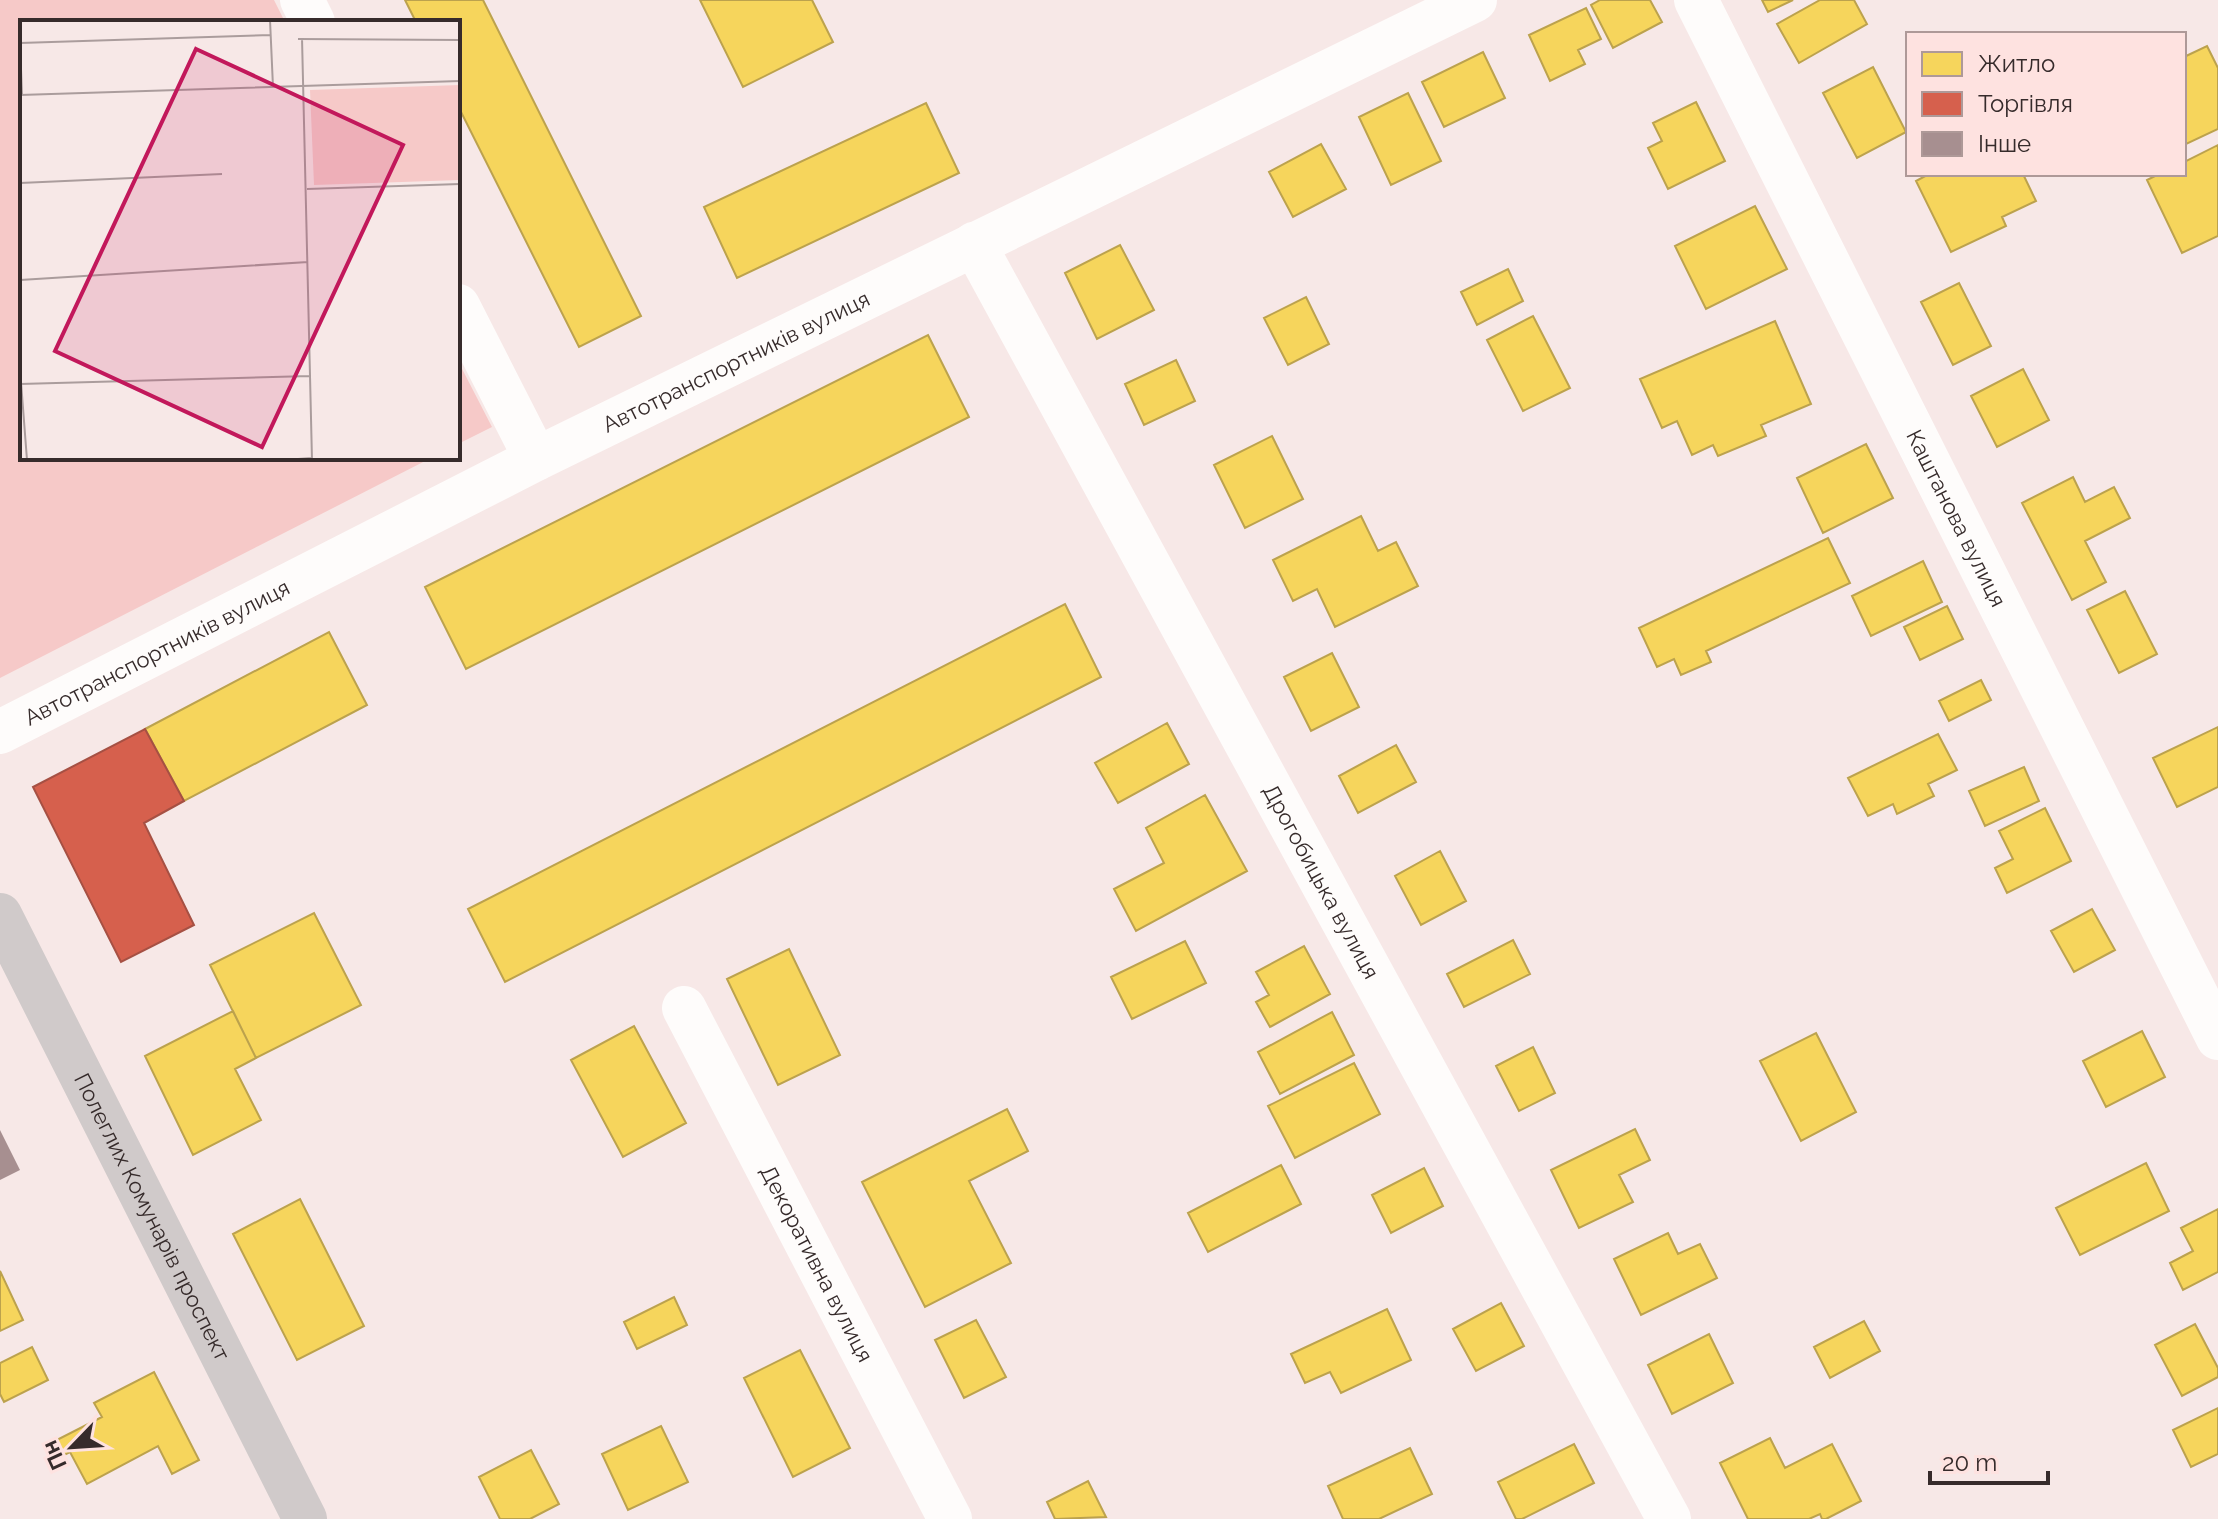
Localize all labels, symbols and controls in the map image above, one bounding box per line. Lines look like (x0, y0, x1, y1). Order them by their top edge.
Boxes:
inset map (20, 20, 460, 460)
legend (1906, 32, 2186, 176)
text: Житло (1978, 49, 2055, 78)
text: Торгівля (1978, 89, 2073, 118)
text: Інше (1978, 129, 2031, 158)
street label: Автотранспортників вулиця (598, 285, 874, 438)
street label: Каштанова вулиця (1901, 425, 2012, 611)
street label: Автотранспортників вулиця (20, 574, 294, 730)
street label: Дрогобицька вулиця (1258, 780, 1385, 983)
street label: Полеглих Комунарів проспект (69, 1069, 236, 1365)
street label: Декоративна вулиця (755, 1161, 879, 1366)
north arrow (32, 1407, 112, 1487)
scale bar (1930, 1435, 2048, 1485)
text: Пн (36, 1437, 72, 1474)
text: 20 m (1942, 1448, 1997, 1477)

